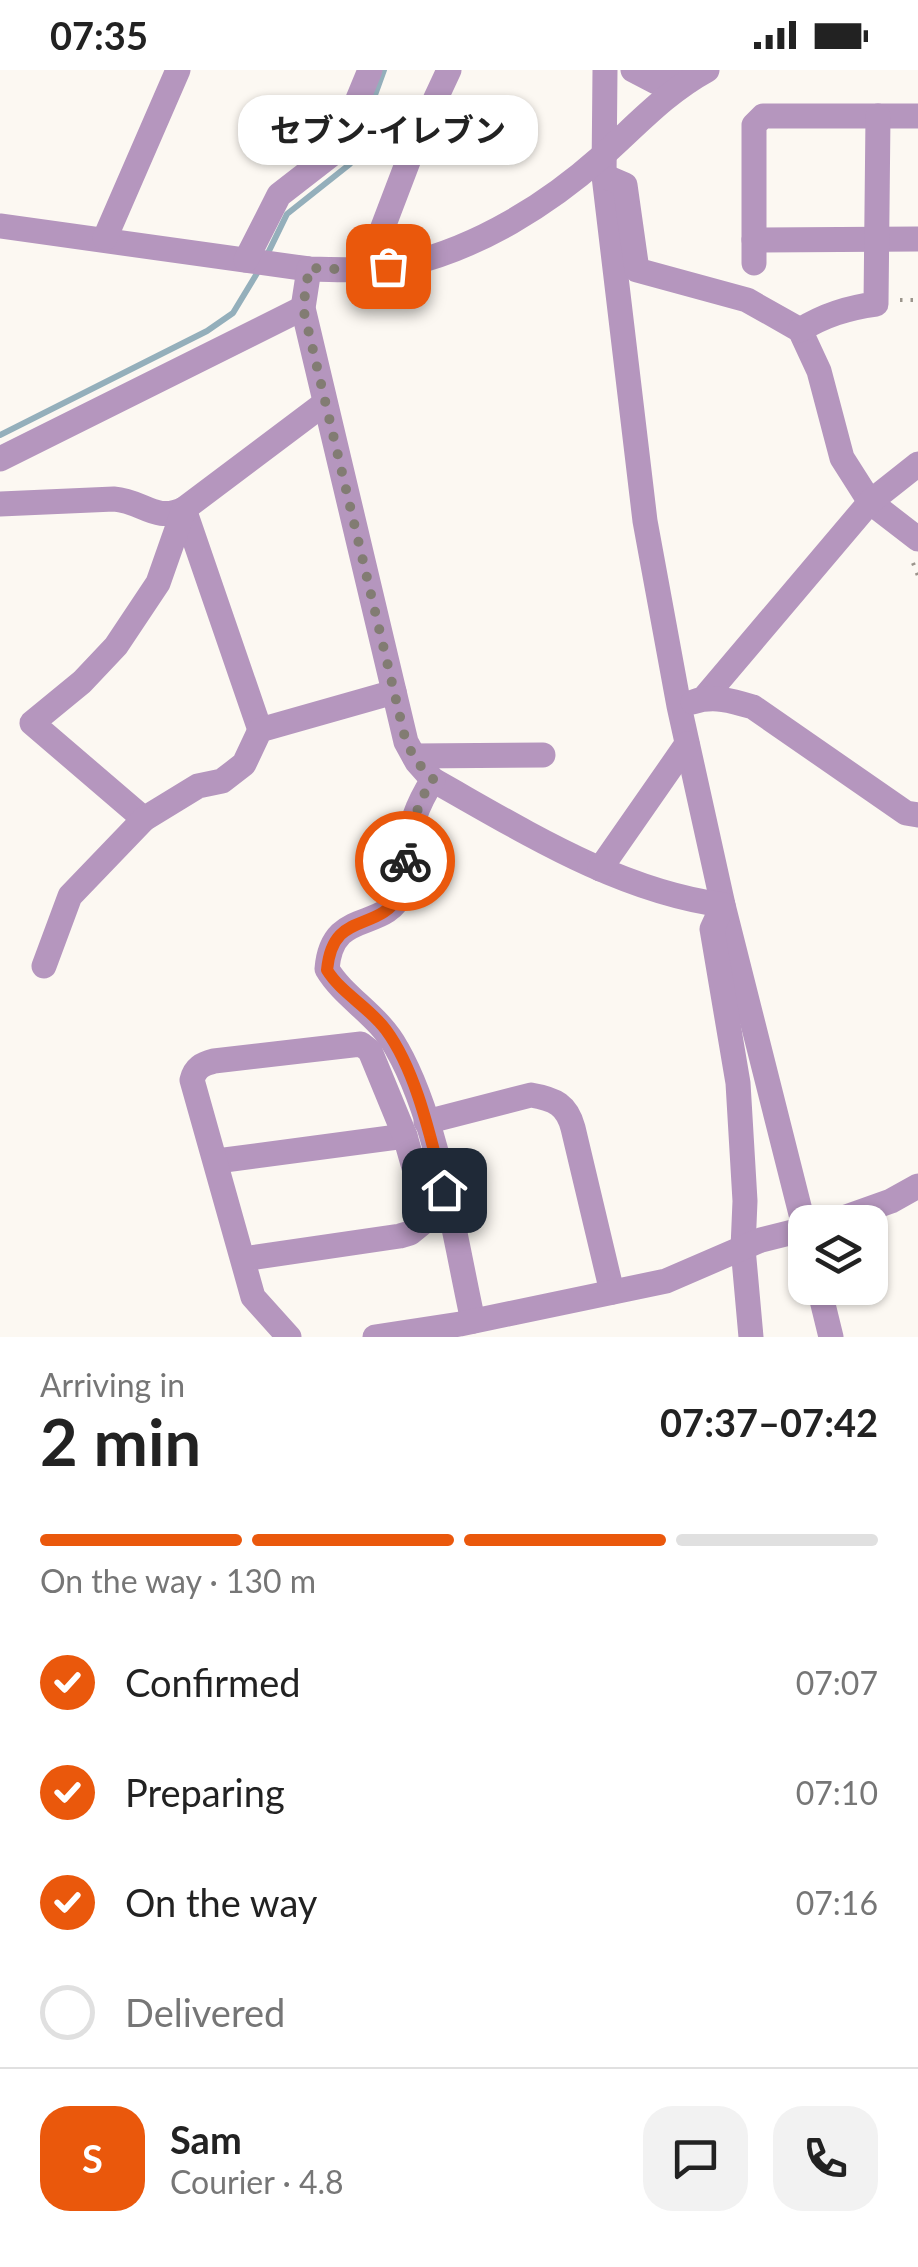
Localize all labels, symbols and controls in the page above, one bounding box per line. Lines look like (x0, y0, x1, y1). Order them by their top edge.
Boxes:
text: 07:35 (50, 12, 148, 58)
callout: セブン-イレブン (238, 96, 538, 166)
text: セブン-イレブン (270, 110, 506, 149)
pin (346, 224, 431, 309)
icon: bag (361, 239, 416, 294)
courier (355, 811, 455, 911)
icon: bike (378, 834, 433, 889)
pin (402, 1148, 487, 1233)
icon: home (417, 1163, 472, 1218)
map controls (788, 1205, 888, 1305)
button: layers (788, 1205, 888, 1305)
text: Arriving in (40, 1365, 185, 1404)
text: 07:37–07:42 (660, 1399, 878, 1445)
text: 2 min (40, 1402, 201, 1480)
text: On the way · 130 m (40, 1561, 316, 1600)
icon: check (40, 1655, 95, 1710)
text: Confirmed (125, 1659, 301, 1705)
text: 07:07 (796, 1663, 878, 1702)
icon: check (40, 1765, 95, 1820)
text: Preparing (125, 1769, 285, 1815)
text: 07:10 (796, 1773, 878, 1812)
icon: check (40, 1875, 95, 1930)
text: On the way (125, 1879, 317, 1925)
text: 07:16 (796, 1883, 878, 1922)
text: Delivered (125, 1989, 285, 2035)
button: chat (643, 2106, 748, 2211)
button: phone (773, 2106, 878, 2211)
text: Sam (170, 2116, 242, 2162)
text: S (82, 2135, 103, 2181)
text: Courier · 4.8 (170, 2162, 344, 2201)

